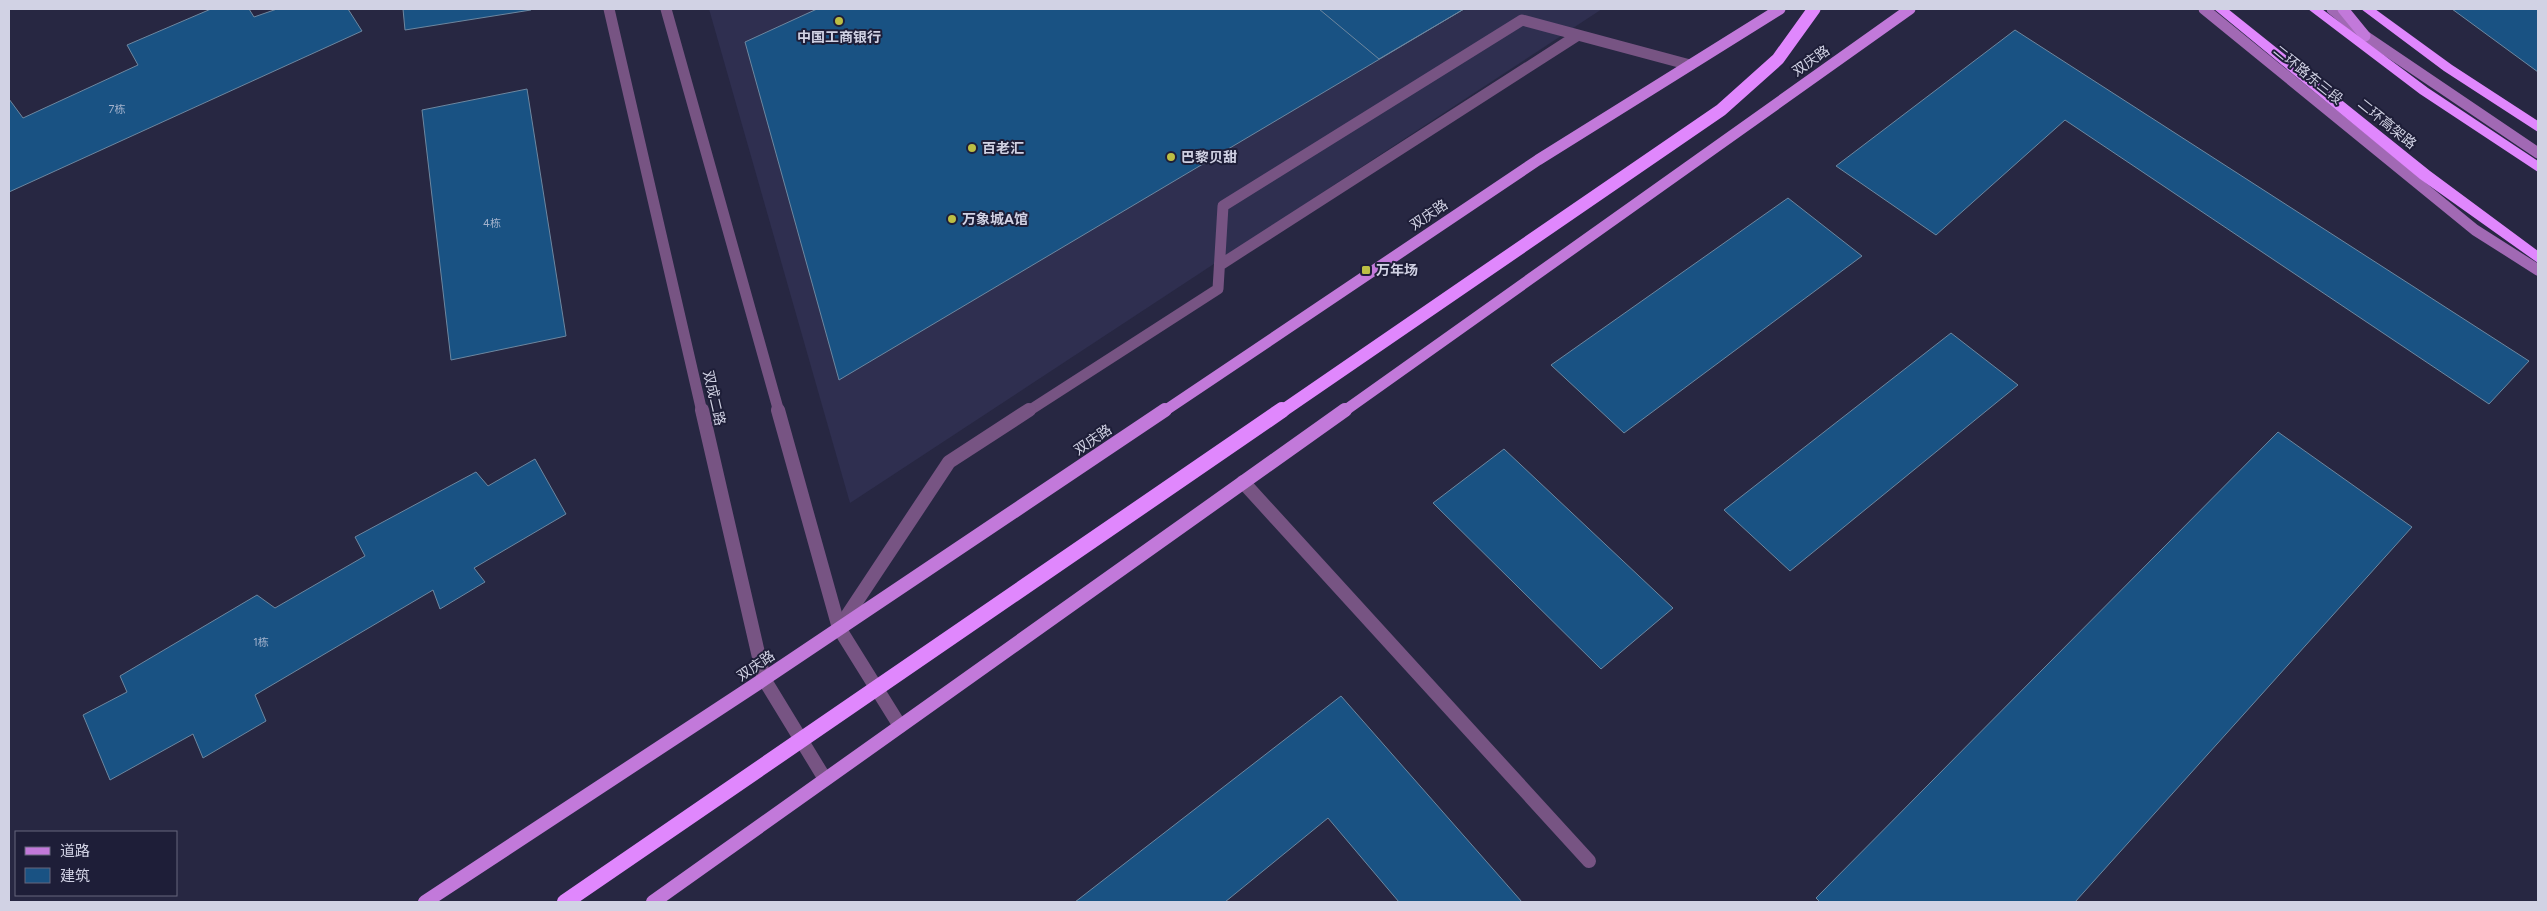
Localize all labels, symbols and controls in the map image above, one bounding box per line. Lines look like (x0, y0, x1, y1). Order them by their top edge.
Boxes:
marker: 中国工商银行 (833, 15, 845, 27)
place label: 中国工商银行 (797, 29, 881, 46)
street label: 双庆路 (1789, 42, 1833, 80)
street label: 二环路东三段 (2270, 42, 2346, 108)
street label: 二环高架路 (2354, 95, 2420, 153)
house number: 7栋 (109, 103, 125, 116)
place label: 百老汇 (982, 140, 1024, 157)
marker: 百老汇 (966, 142, 978, 154)
place label: 巴黎贝甜 (1181, 149, 1237, 166)
marker: 巴黎贝甜 (1165, 151, 1177, 163)
street label: 双庆路 (1407, 196, 1451, 234)
place label: 万象城A馆 (962, 211, 1028, 228)
marker: 万象城A馆 (946, 213, 958, 225)
house number: 4栋 (483, 217, 501, 230)
place label: 万年场 (1376, 262, 1418, 279)
marker: 万年场 (1360, 264, 1372, 276)
street label: 双成二路 (699, 369, 729, 427)
street label: 双庆路 (1071, 421, 1115, 459)
house number: 1栋 (253, 636, 269, 649)
street label: 双庆路 (734, 647, 778, 685)
legend (15, 831, 178, 896)
text: 道路 (60, 842, 90, 860)
text: 建筑 (60, 867, 90, 885)

